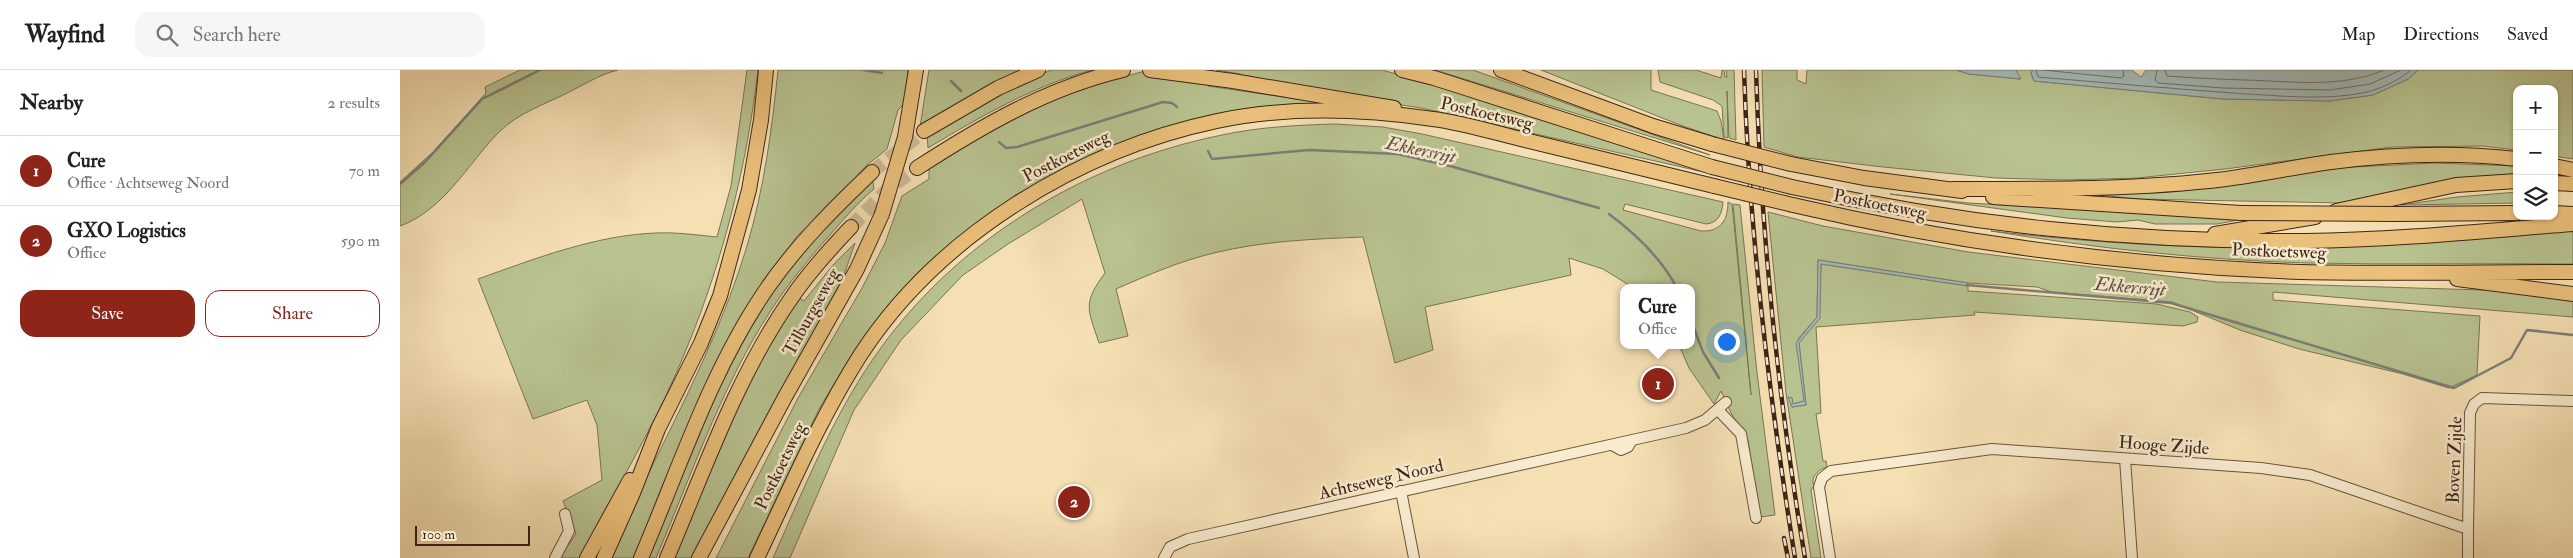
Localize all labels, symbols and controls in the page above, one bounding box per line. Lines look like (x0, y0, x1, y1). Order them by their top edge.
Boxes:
search box (135, 12, 485, 57)
text: Wayfind (25, 19, 105, 50)
icon: search (153, 21, 181, 49)
text: Search here (193, 23, 281, 47)
text: Map (2342, 23, 2375, 46)
text: Directions (2403, 23, 2479, 46)
text: Saved (2507, 23, 2548, 46)
map controls (2513, 85, 2558, 220)
button: + (2513, 85, 2558, 130)
text: Nearby (20, 89, 83, 116)
street label: Postkoetsweg (1438, 92, 1537, 136)
text: 2 results (327, 93, 380, 113)
street label: Postkoetsweg (1019, 124, 1115, 188)
water label: Ekkersrijt (1382, 130, 1460, 169)
button: − (2513, 130, 2558, 175)
text: Cure (67, 149, 106, 173)
text: 1 (33, 161, 39, 181)
text: 70 m (349, 161, 380, 181)
text: Office · Achtseweg Noord (67, 173, 229, 193)
button: layers (2513, 175, 2558, 220)
street label: Postkoetsweg (1831, 184, 1930, 225)
text: GXO Logistics (67, 219, 186, 243)
text: 2 (32, 231, 40, 251)
text: 590 m (341, 231, 380, 251)
street label: Postkoetsweg (2231, 238, 2328, 265)
text: Office (67, 243, 106, 263)
street label: Tilburgseweg (778, 263, 846, 360)
water label: Ekkersrijt (2091, 272, 2168, 302)
popup (1620, 284, 1695, 349)
button: Save (20, 290, 195, 337)
button: Share (205, 290, 380, 337)
text: Cure (1638, 295, 1677, 319)
text: Office (1638, 319, 1677, 339)
your location (1714, 329, 1740, 355)
pin: 1 (1642, 365, 1674, 403)
street label: Boven Zijde (2441, 416, 2468, 504)
street label: Postkoetsweg (749, 418, 812, 514)
street label: Hooge Zijde (2118, 431, 2211, 460)
street label: Achtseweg Noord (1316, 454, 1446, 505)
pin: 2 (1058, 483, 1090, 521)
scale bar (415, 523, 530, 546)
text: 100 m (422, 526, 455, 543)

